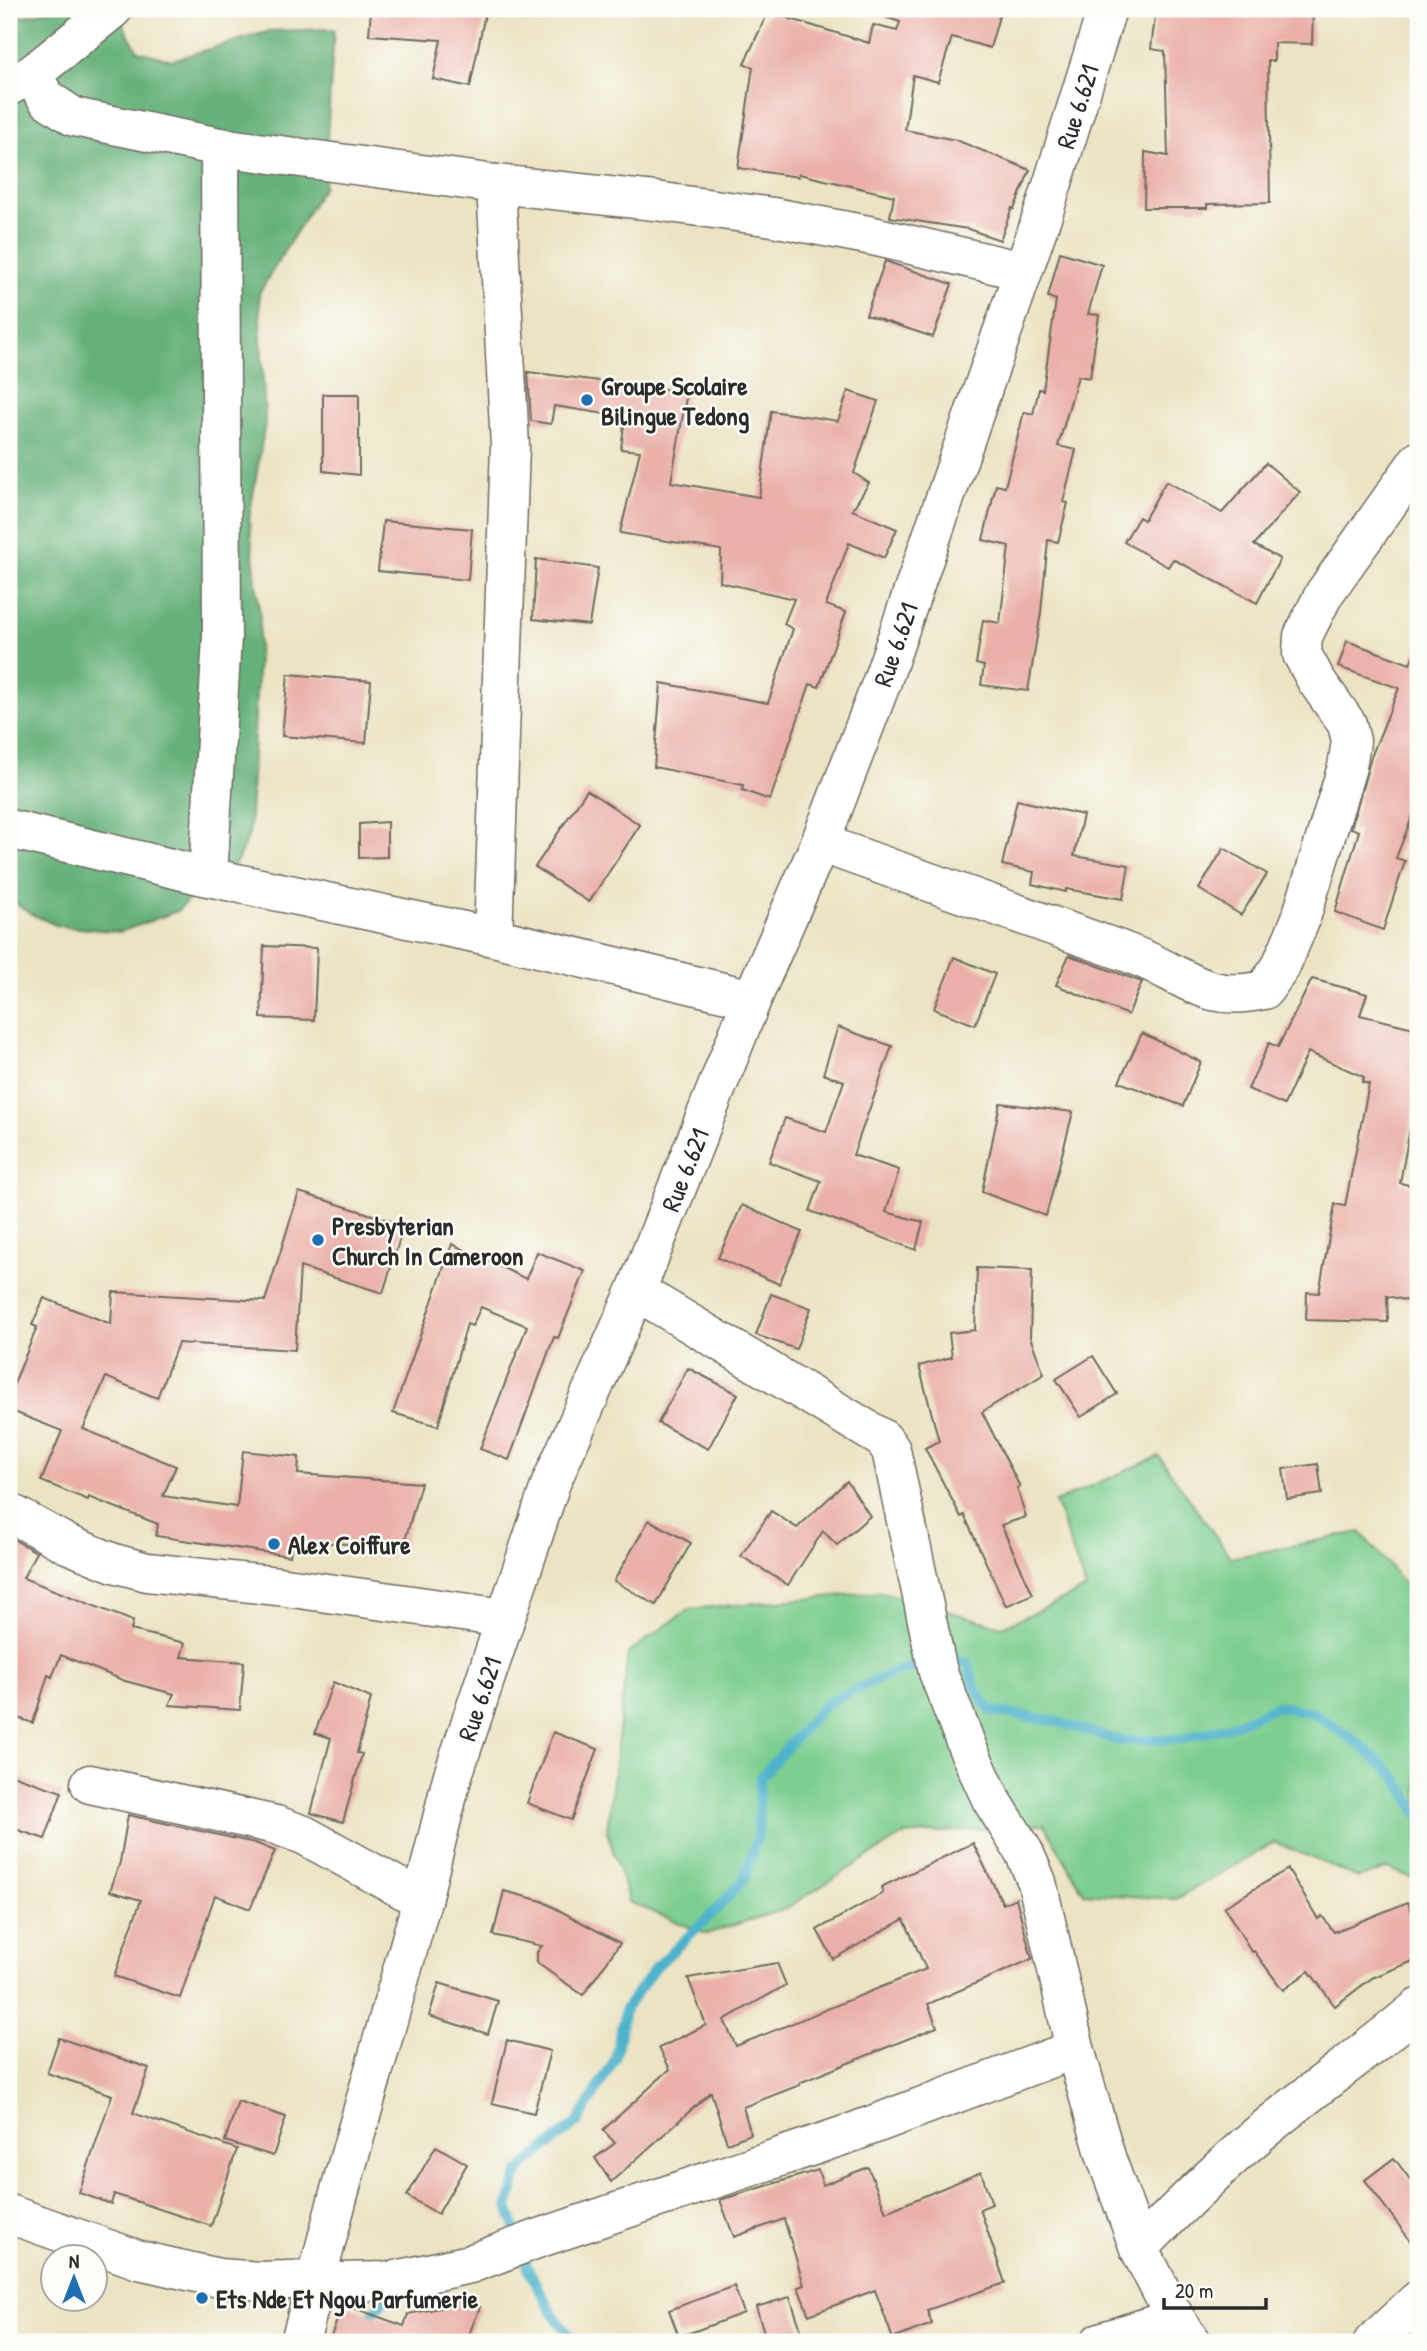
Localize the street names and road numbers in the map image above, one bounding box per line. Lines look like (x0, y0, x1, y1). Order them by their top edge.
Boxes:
street label: Rue 6.621 (1047, 60, 1106, 153)
street label: Rue 6.621 (864, 598, 925, 691)
street label: Rue 6.621 (652, 1123, 716, 1216)
street label: Rue 6.621 (448, 1652, 509, 1745)

